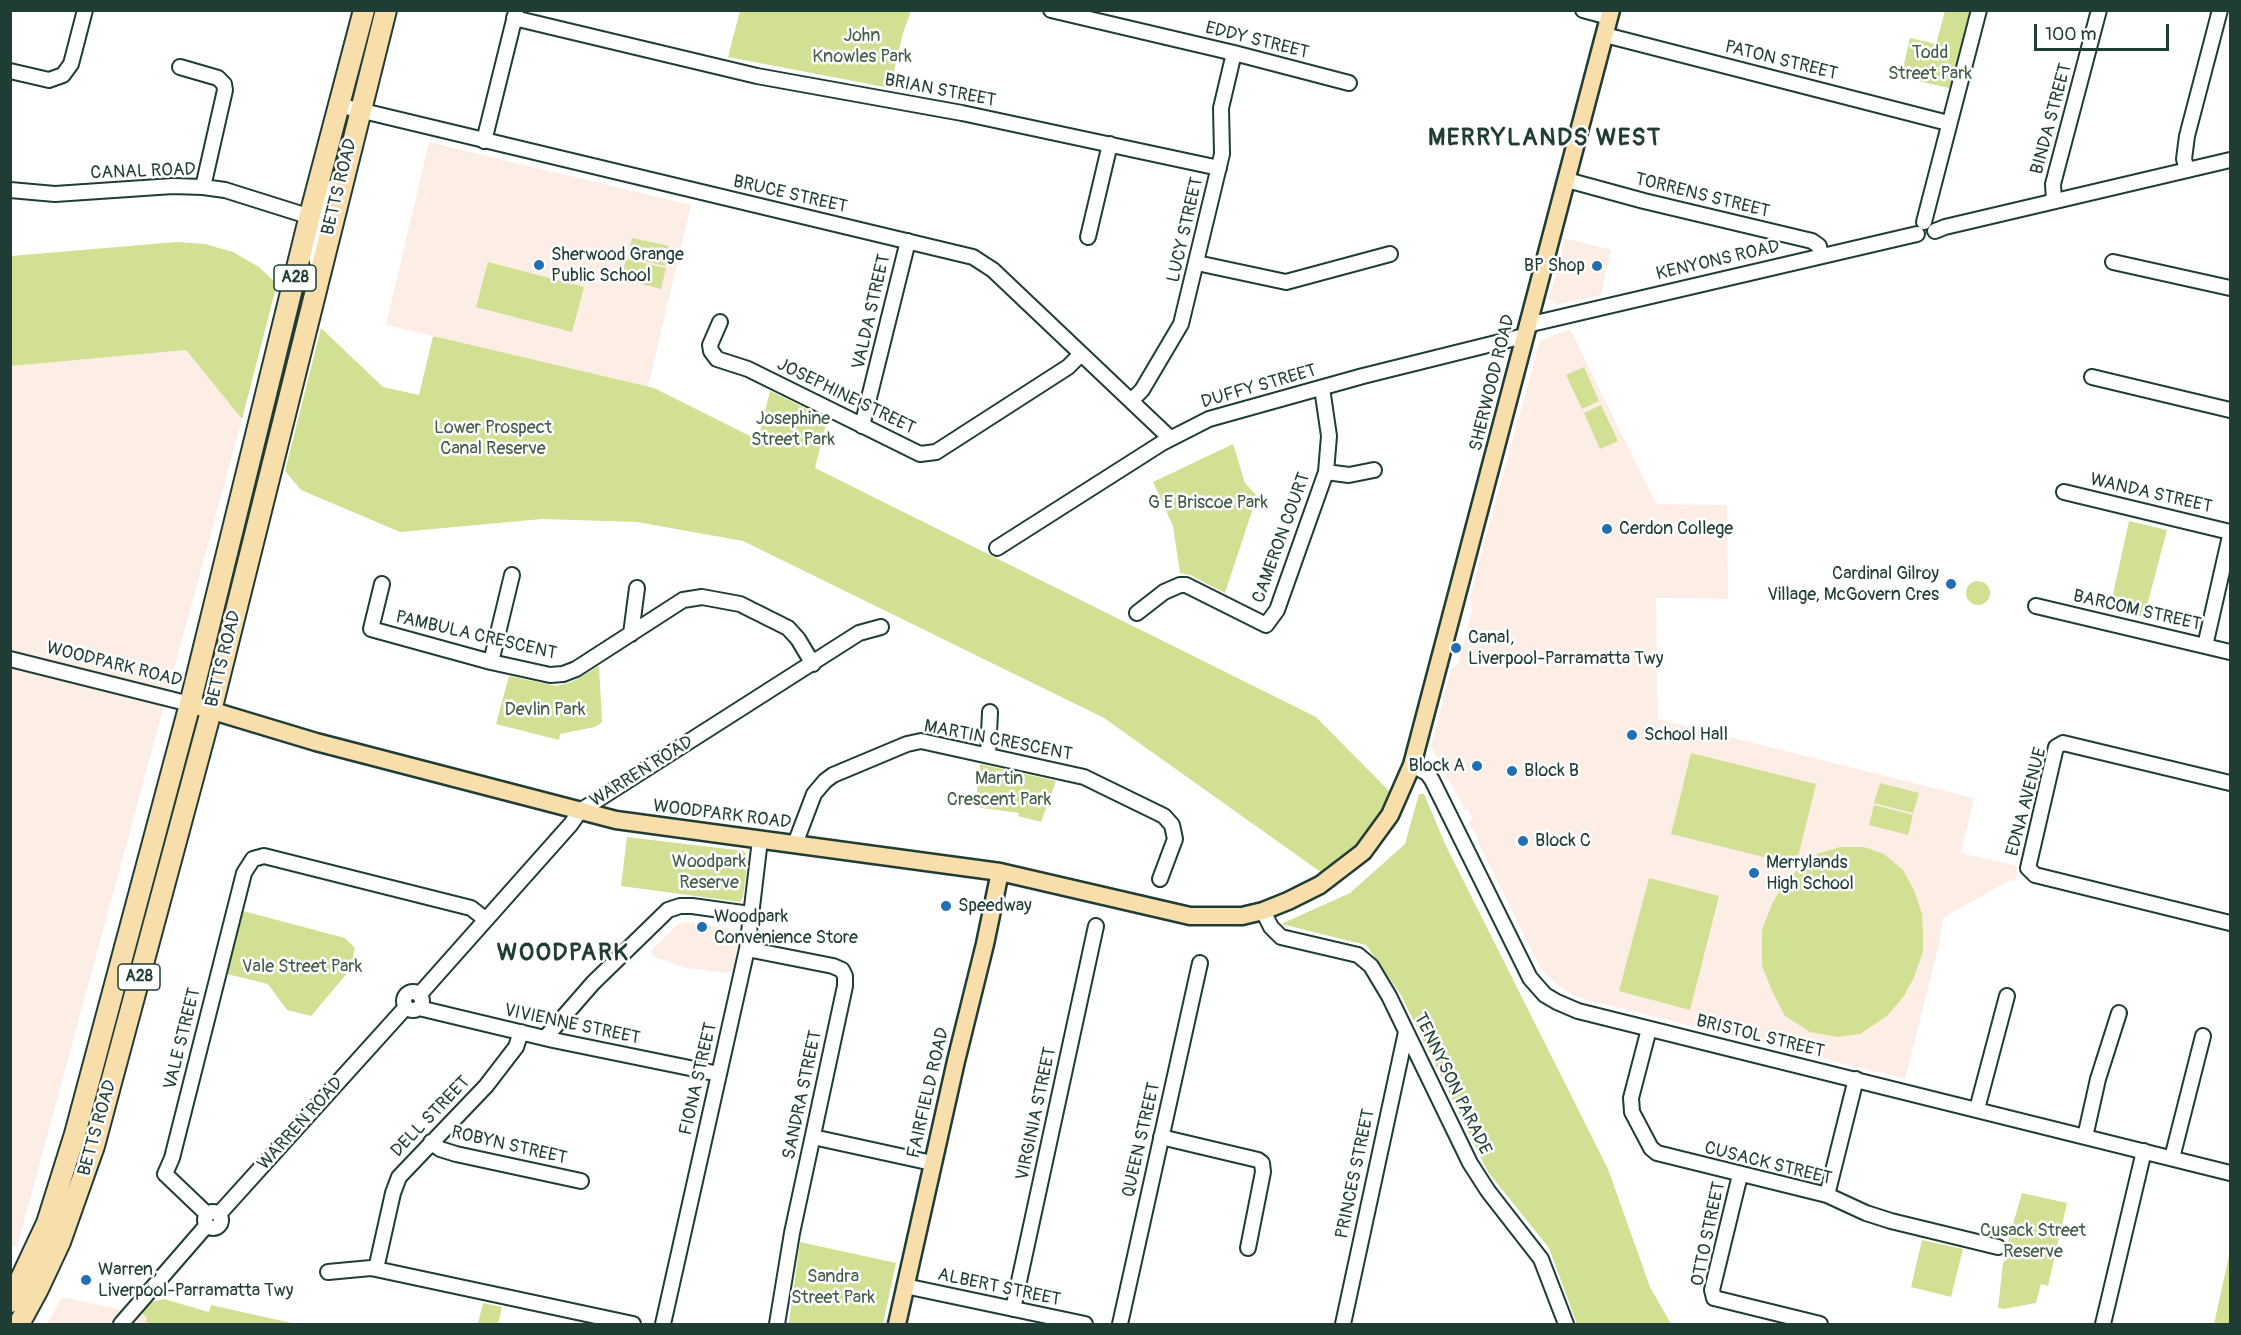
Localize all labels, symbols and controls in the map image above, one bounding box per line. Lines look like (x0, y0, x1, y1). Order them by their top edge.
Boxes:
scale bar (2037, 12, 2172, 50)
street label: EDDY STREET (1203, 18, 1311, 64)
text: 100 m (2045, 23, 2097, 46)
park label: John Knowles Park (812, 25, 912, 68)
street label: PATON STREET (1722, 37, 1840, 85)
park label: Todd Street Park (1888, 42, 1972, 84)
street label: BINDA STREET (2027, 61, 2077, 177)
street label: BRIAN STREET (882, 70, 998, 112)
district label: MERRYLANDS WEST (1428, 125, 1662, 153)
street label: BETTS ROAD (318, 136, 362, 238)
street label: CANAL ROAD (90, 159, 196, 185)
street label: TORRENS STREET (1632, 169, 1772, 223)
street label: BRUCE STREET (731, 171, 849, 219)
street label: LUCY STREET (1163, 175, 1209, 285)
street label: KENYONS ROAD (1654, 236, 1782, 286)
place label: Sherwood Grange Public School (551, 244, 684, 286)
street label: VALDA STREET (848, 252, 896, 372)
place label: BP Shop (1524, 255, 1585, 277)
marker: Sherwood Grange Public School (532, 258, 546, 272)
marker: BP Shop (1590, 259, 1604, 273)
road number: A28 (274, 265, 316, 291)
street label: SHERWOOD ROAD (1466, 313, 1520, 453)
street label: JOSEPHINE STREET (773, 354, 919, 440)
street label: DUFFY STREET (1199, 360, 1319, 414)
park label: Josephine Street Park (751, 408, 835, 450)
park label: Lower Prospect Canal Reserve (434, 417, 552, 460)
street label: WANDA STREET (2088, 469, 2214, 519)
street label: CAMERON COURT (1248, 470, 1316, 606)
park label: G E Briscoe Park (1148, 492, 1268, 514)
place label: Cerdon College (1619, 518, 1733, 540)
marker: Cerdon College (1600, 522, 1614, 536)
place label: Cardinal Gilroy Village, McGovern Cres (1767, 563, 1939, 606)
marker: Cardinal Gilroy Village, McGovern Cres (1944, 577, 1958, 591)
street label: BARCOM STREET (2071, 586, 2203, 636)
street label: PAMBULA CRESCENT (393, 607, 559, 665)
street label: BETTS ROAD (202, 608, 246, 710)
place label: Canal, Liverpool-Parramatta Twy (1468, 627, 1663, 670)
street label: WOODPARK ROAD (44, 638, 184, 692)
marker: Canal, Liverpool-Parramatta Twy (1449, 641, 1463, 655)
park label: Devlin Park (504, 699, 586, 721)
street label: MARTIN CRESCENT (922, 716, 1074, 766)
place label: School Hall (1644, 724, 1728, 746)
marker: School Hall (1625, 728, 1639, 742)
street label: WARREN ROAD (586, 732, 698, 812)
street label: EDNA AVENUE (2002, 745, 2052, 859)
place label: Block A (1409, 755, 1465, 777)
marker: Block A (1470, 759, 1484, 773)
place label: Block B (1524, 760, 1579, 782)
marker: Block B (1505, 764, 1519, 778)
park label: Martin Crescent Park (947, 768, 1051, 810)
street label: WOODPARK ROAD (652, 796, 792, 834)
place label: Block C (1535, 830, 1591, 852)
marker: Block C (1516, 834, 1530, 848)
park label: Woodpark Reserve (672, 851, 746, 894)
place label: Merrylands High School (1766, 852, 1854, 894)
marker: Merrylands High School (1747, 866, 1761, 880)
place label: Speedway (958, 895, 1032, 917)
marker: Speedway (939, 899, 953, 913)
place label: Woodpark Convenience Store (714, 906, 858, 948)
marker: Woodpark Convenience Store (695, 920, 709, 934)
district label: WOODPARK (497, 940, 629, 968)
park label: Vale Street Park (242, 956, 362, 978)
road number: A28 (118, 964, 160, 990)
street label: VALE STREET (160, 986, 206, 1092)
street label: VIVIENNE STREET (502, 1000, 642, 1050)
street label: TENNYSON PARADE (1408, 1010, 1496, 1158)
street label: BRISTOL STREET (1694, 1011, 1826, 1063)
street label: FIONA STREET (676, 1021, 722, 1137)
street label: FAIRFIELD ROAD (903, 1026, 955, 1160)
street label: SANDRA STREET (779, 1029, 827, 1161)
street label: VIRGINIA STREET (1012, 1045, 1062, 1183)
street label: DELL STREET (387, 1072, 475, 1162)
street label: WARREN ROAD (254, 1073, 348, 1175)
street label: BETTS ROAD (74, 1078, 122, 1178)
street label: QUEEN STREET (1118, 1080, 1166, 1200)
street label: PRINCES STREET (1332, 1107, 1380, 1241)
street label: ROBYN STREET (449, 1122, 569, 1170)
street label: CUSACK STREET (1702, 1138, 1834, 1190)
street label: OTTO STREET (1687, 1180, 1731, 1288)
park label: Cusack Street Reserve (1980, 1220, 2086, 1262)
place label: Warren, Liverpool-Parramatta Twy (98, 1259, 293, 1302)
street label: ALBERT STREET (935, 1264, 1063, 1312)
park label: Sandra Street Park (791, 1266, 875, 1308)
marker: Warren, Liverpool-Parramatta Twy (79, 1273, 93, 1287)

